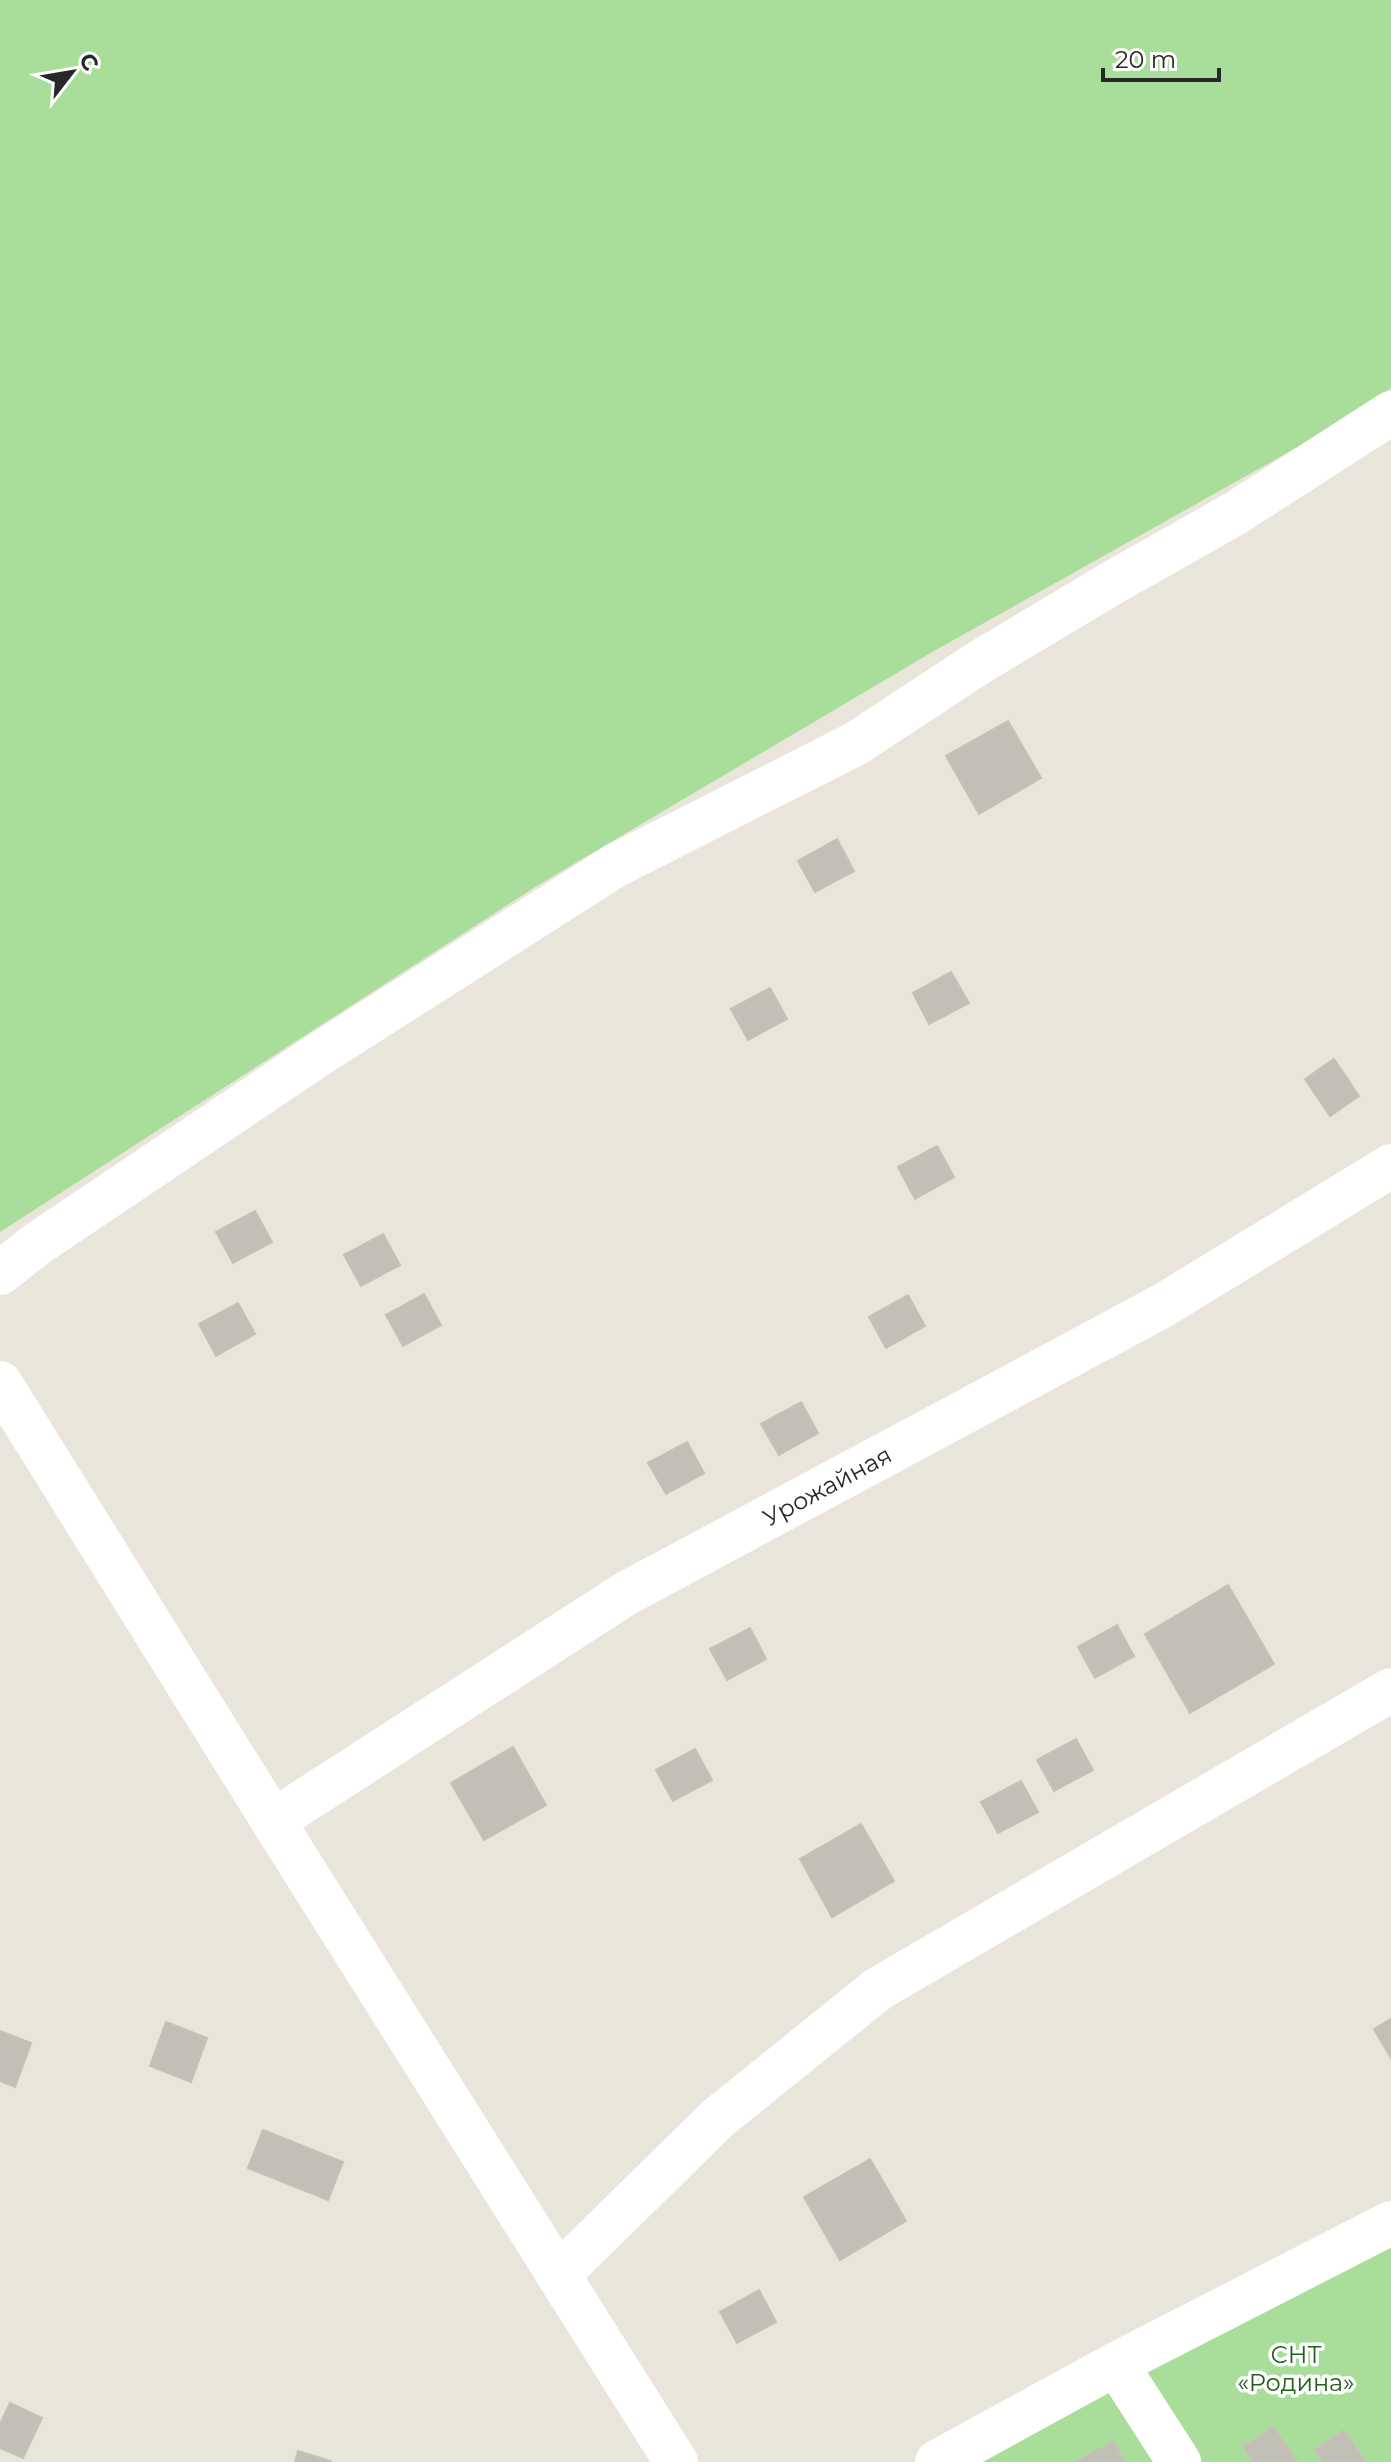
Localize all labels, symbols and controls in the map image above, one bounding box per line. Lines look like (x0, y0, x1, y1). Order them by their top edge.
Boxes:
north arrow (32, 32, 112, 112)
scale bar (1103, 32, 1219, 82)
text: 20 m (1115, 45, 1176, 74)
text: С (73, 48, 104, 76)
street label: Урожайная (758, 1439, 896, 1532)
park label: СНТ «Родина» (1237, 2340, 1355, 2397)

